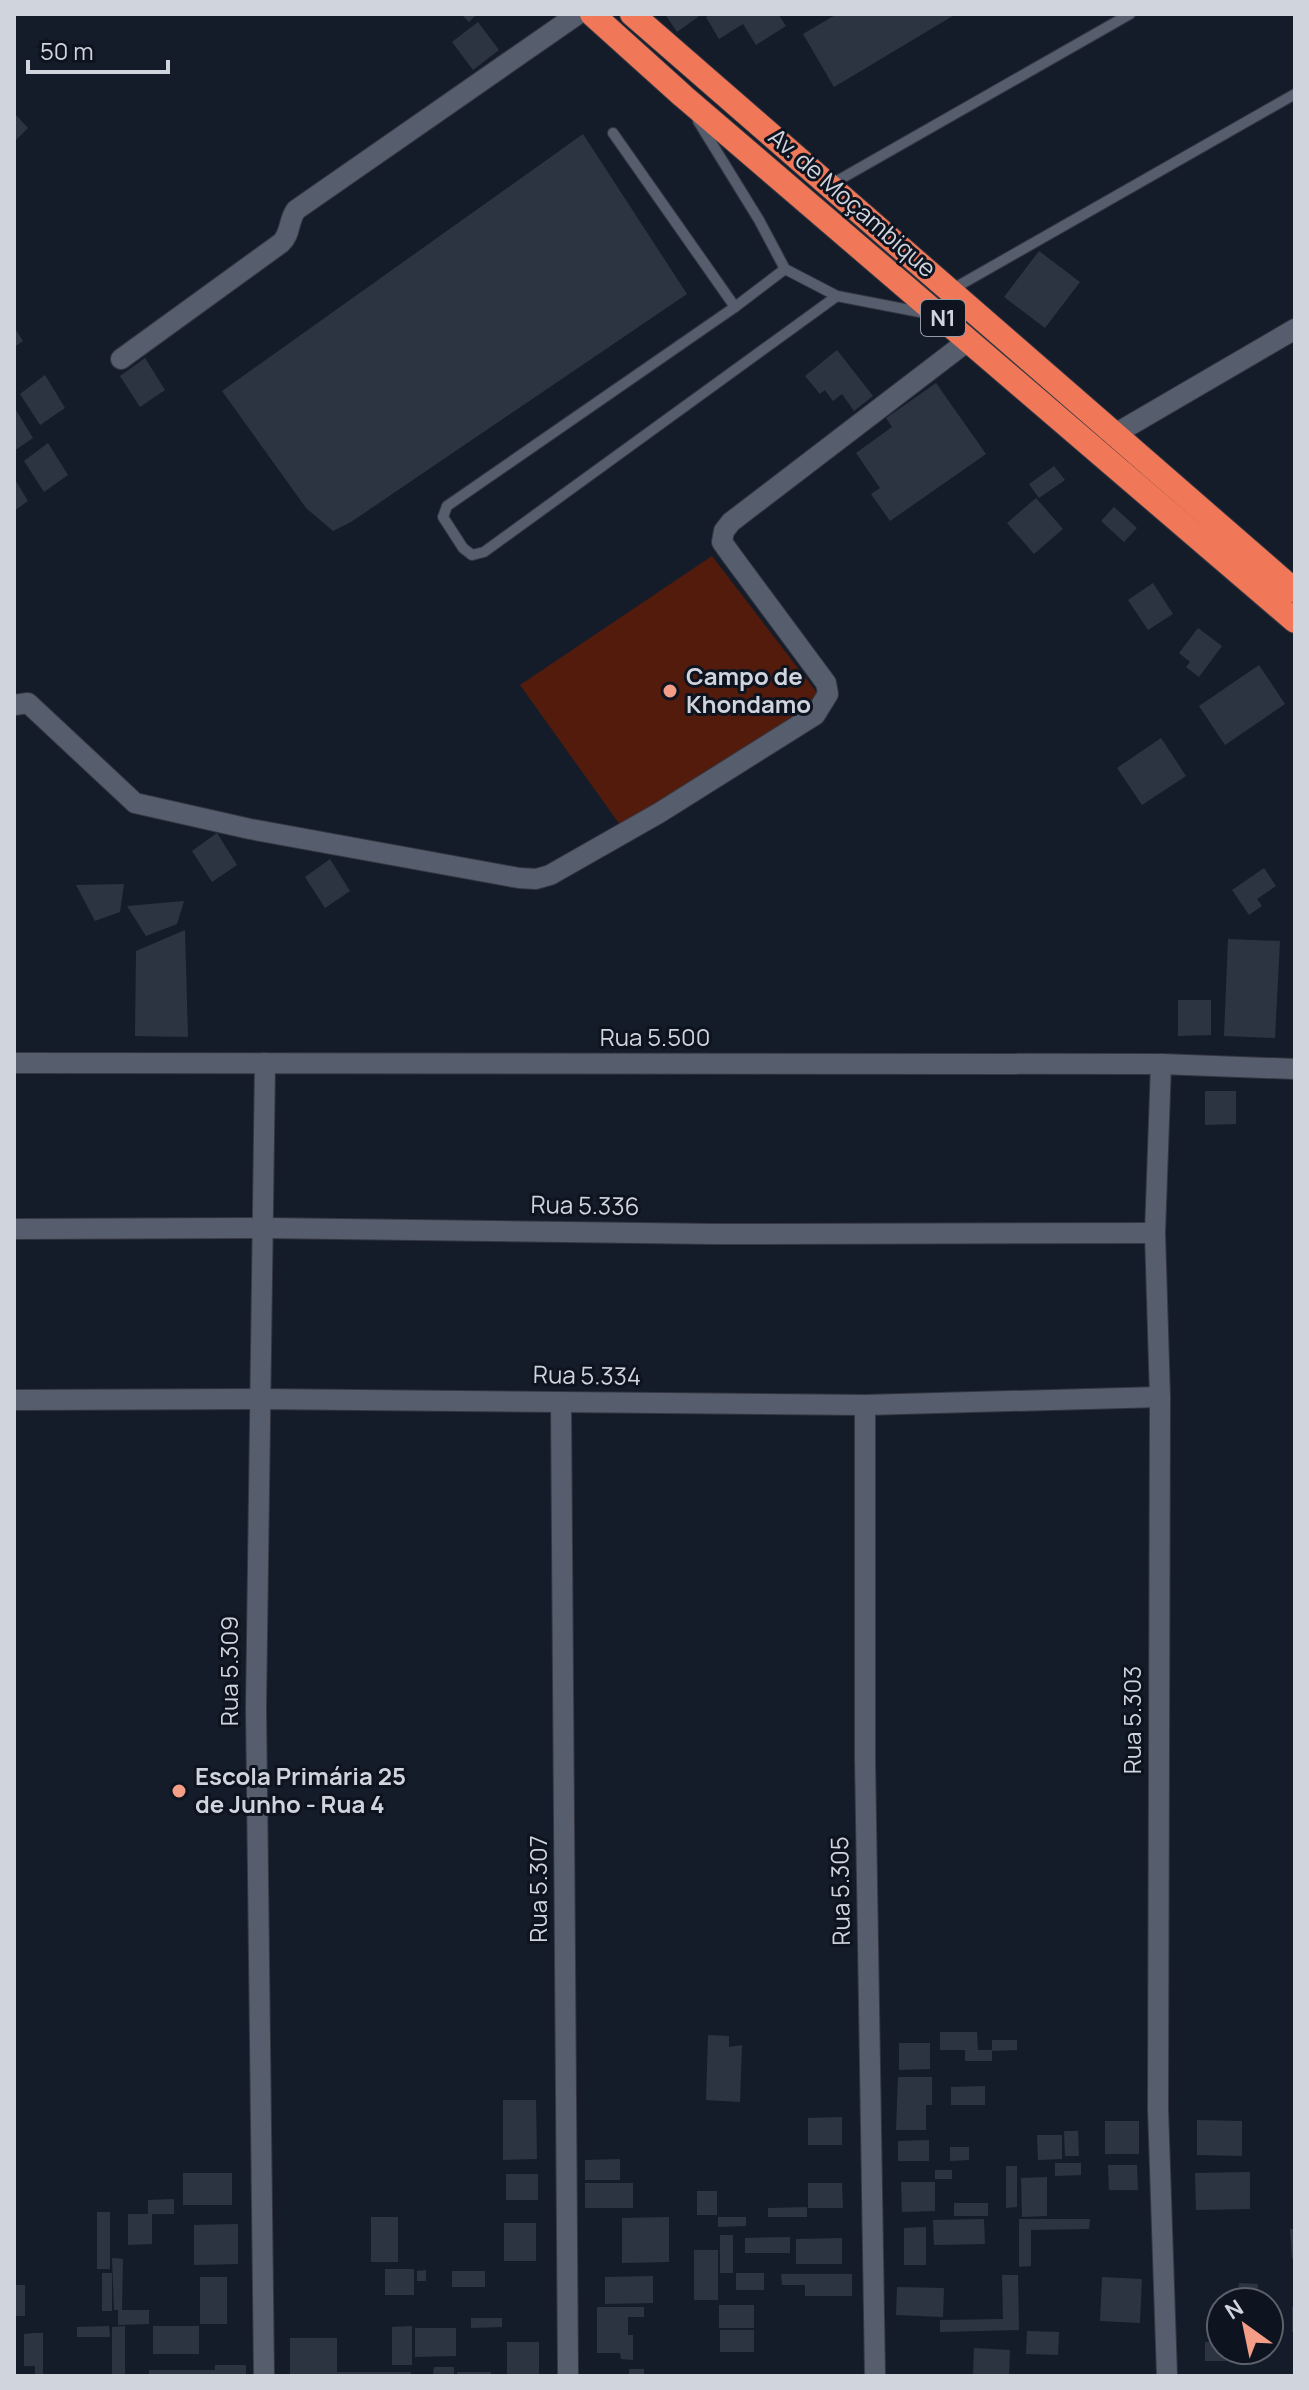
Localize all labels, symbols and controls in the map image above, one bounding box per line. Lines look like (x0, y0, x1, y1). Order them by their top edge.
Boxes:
scale bar (28, 24, 168, 74)
text: 50 m (40, 34, 94, 67)
street label: Av. de Moçambique (762, 120, 944, 284)
road number: N1 (921, 300, 965, 336)
place label: Campo de Khondamo (686, 659, 811, 720)
marker: Campo de Khondamo (661, 682, 679, 700)
street label: Rua 5.500 (600, 1020, 710, 1053)
street label: Rua 5.336 (530, 1187, 640, 1222)
street label: Rua 5.334 (533, 1357, 641, 1392)
street label: Rua 5.309 (212, 1616, 245, 1726)
street label: Rua 5.303 (1115, 1666, 1148, 1774)
place label: Escola Primária 25 de Junho - Rua 4 (195, 1759, 406, 1820)
marker: Escola Primária 25 de Junho - Rua 4 (170, 1782, 188, 1800)
street label: Rua 5.307 (521, 1835, 554, 1943)
street label: Rua 5.305 (822, 1836, 857, 1946)
north arrow (1205, 2286, 1285, 2366)
text: N (1219, 2292, 1249, 2326)

